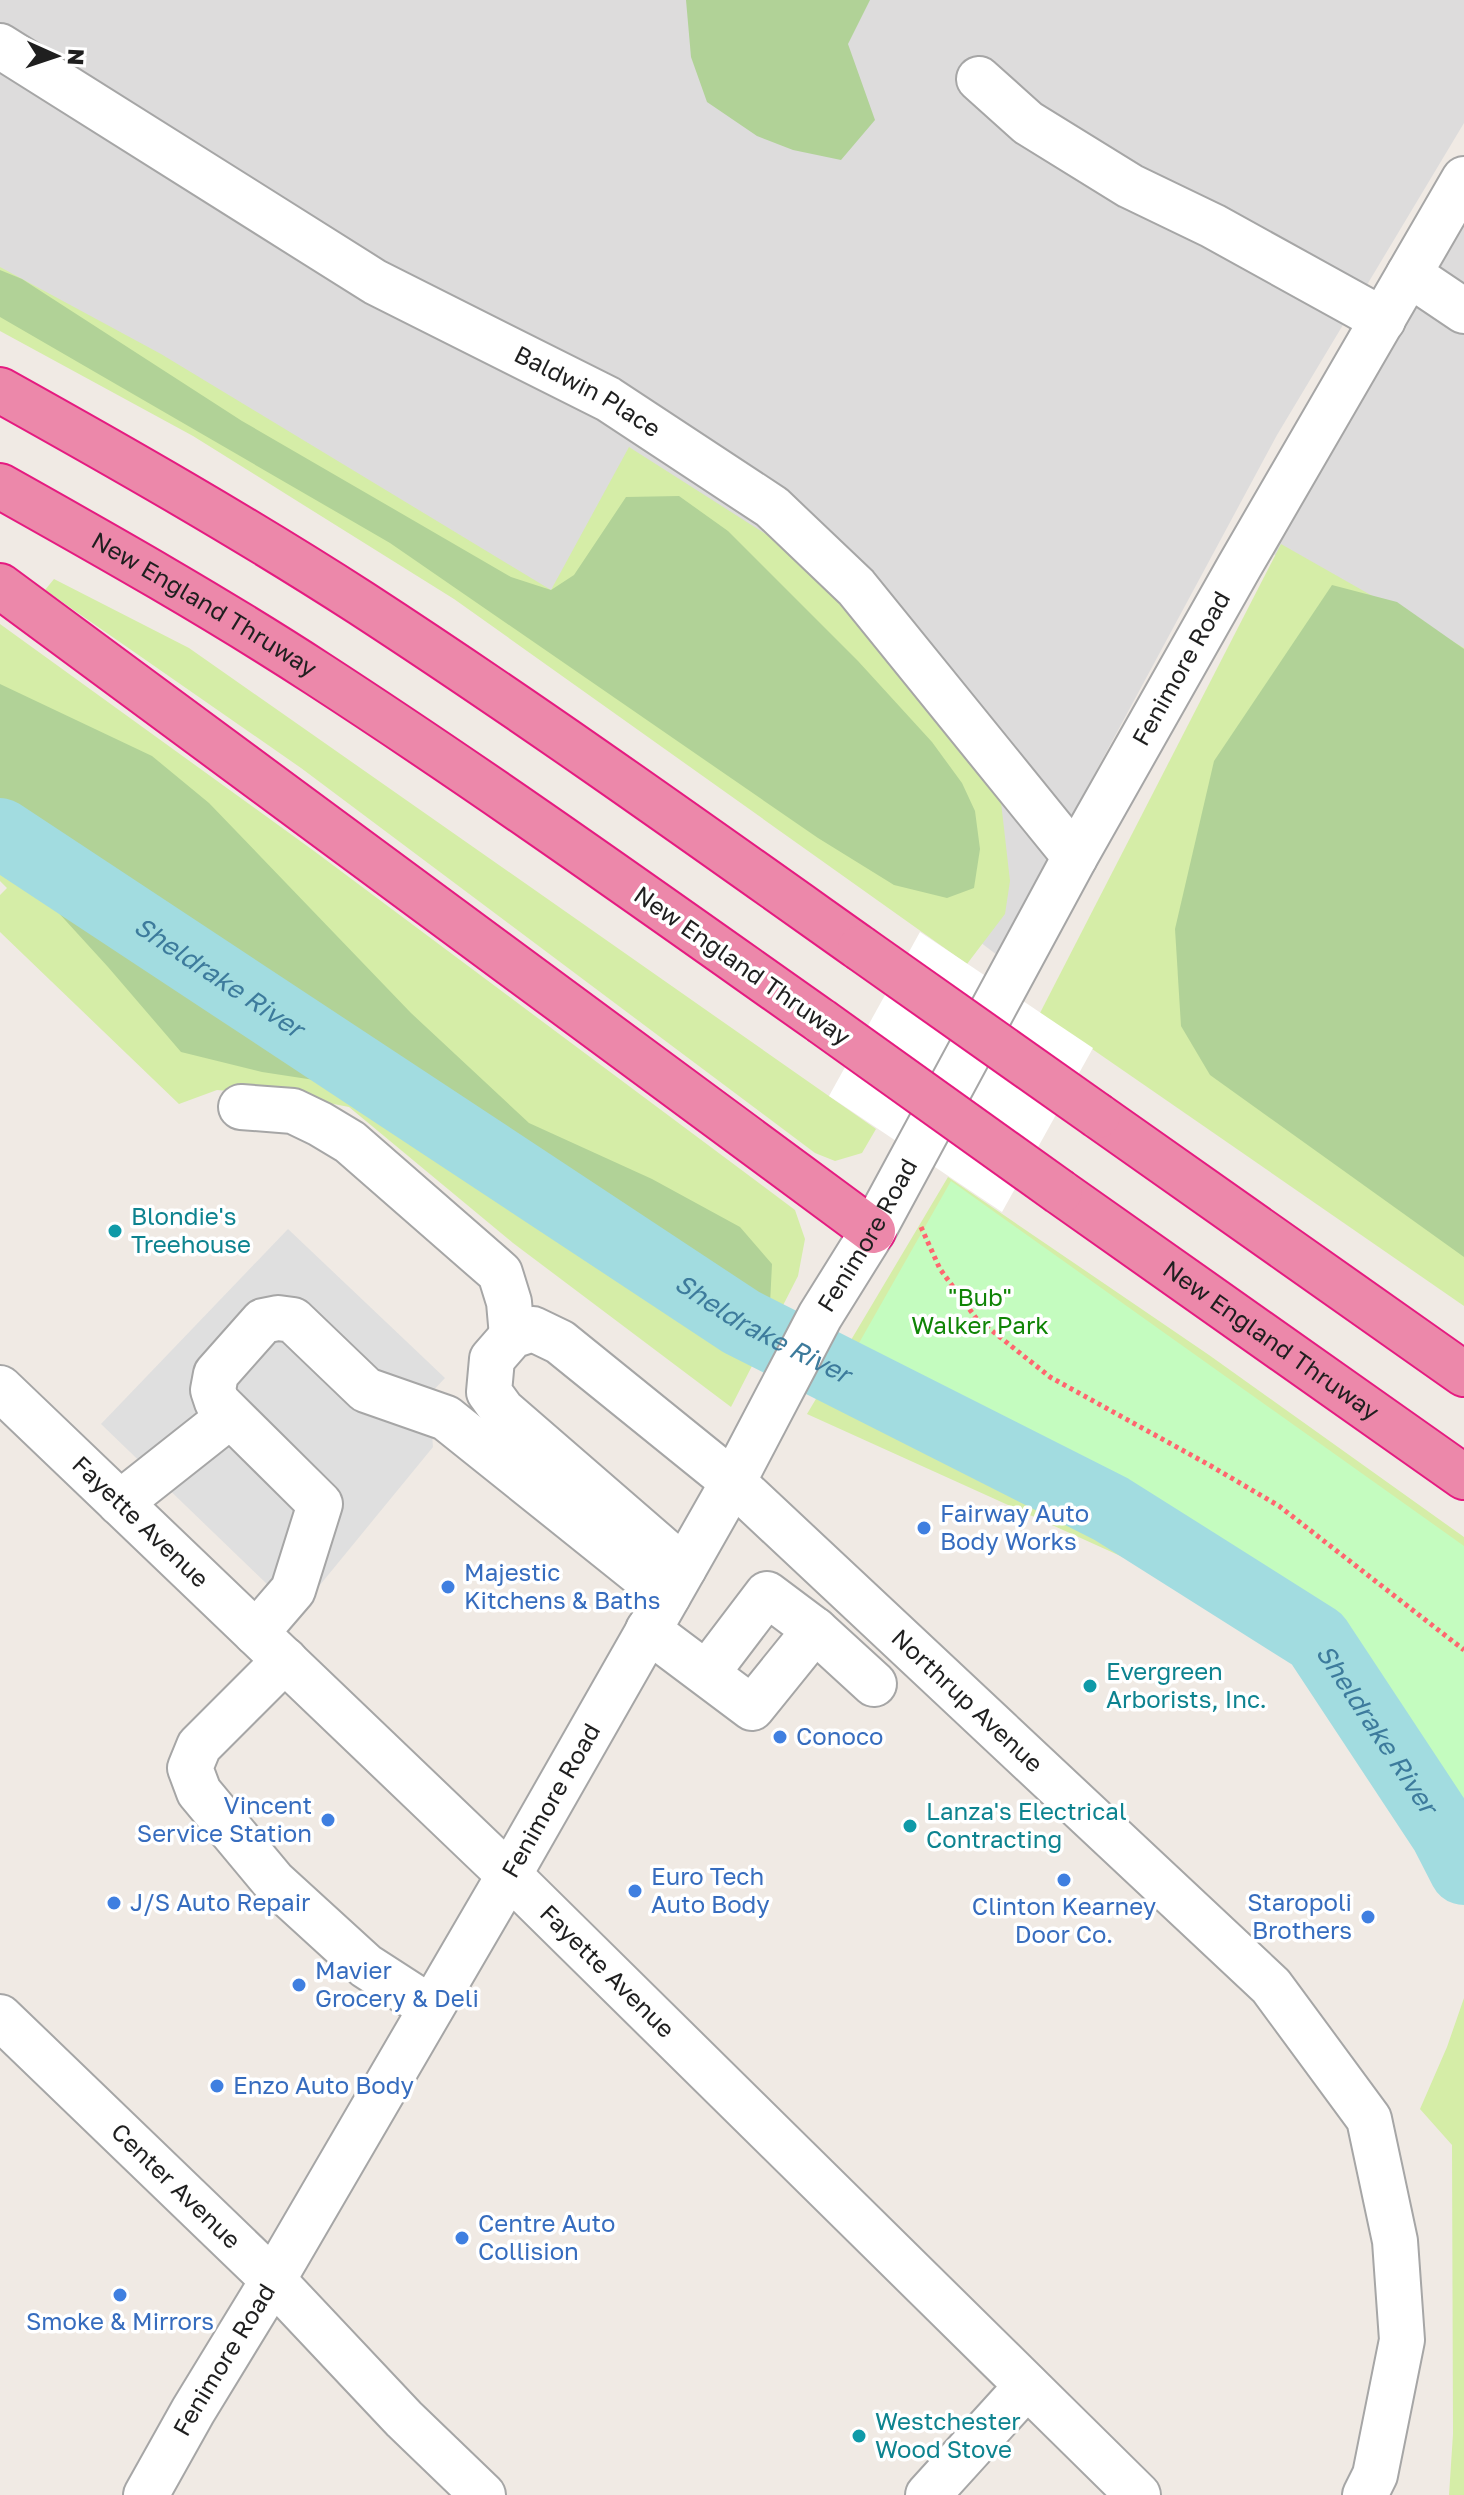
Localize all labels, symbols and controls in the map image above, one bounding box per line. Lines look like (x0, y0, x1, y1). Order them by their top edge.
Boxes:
north arrow (16, 16, 96, 96)
text: N (63, 48, 90, 66)
street label: Baldwin Place (510, 338, 666, 443)
street label: New England Thruway (87, 525, 323, 682)
street label: Fenimore Road (1125, 586, 1235, 750)
street label: New England Thruway (629, 879, 857, 1050)
water label: Sheldrake River (129, 910, 313, 1046)
street label: Fenimore Road (810, 1153, 922, 1317)
place label: Blondie's Treehouse (131, 1201, 251, 1258)
marker: Blondie's Treehouse (106, 1222, 124, 1240)
street label: New England Thruway (1158, 1253, 1385, 1426)
water label: Sheldrake River (669, 1267, 859, 1391)
park label: "Bub" Walker Park (911, 1282, 1049, 1339)
street label: Fayette Avenue (67, 1449, 215, 1593)
place label: Fairway Auto Body Works (940, 1498, 1089, 1555)
marker: Fairway Auto Body Works (915, 1519, 933, 1537)
place label: Majestic Kitchens & Baths (464, 1557, 660, 1614)
marker: Majestic Kitchens & Baths (439, 1578, 457, 1596)
street label: Northrup Avenue (886, 1622, 1049, 1778)
water label: Sheldrake River (1310, 1639, 1446, 1822)
place label: Evergreen Arborists, Inc. (1106, 1656, 1267, 1713)
marker: Evergreen Arborists, Inc. (1081, 1677, 1099, 1695)
street label: Fenimore Road (495, 1718, 605, 1882)
place label: Conoco (796, 1721, 883, 1750)
marker: Conoco (771, 1728, 789, 1746)
place label: Vincent Service Station (137, 1790, 312, 1847)
place label: Lanza's Electrical Contracting (926, 1796, 1127, 1853)
marker: Vincent Service Station (319, 1811, 337, 1829)
marker: Lanza's Electrical Contracting (901, 1817, 919, 1835)
place label: Euro Tech Auto Body (651, 1861, 770, 1918)
marker: Clinton Kearney Door Co. (1055, 1871, 1073, 1889)
marker: Euro Tech Auto Body (626, 1882, 644, 1900)
place label: J/S Auto Repair (130, 1887, 310, 1916)
place label: Staropoli Brothers (1247, 1887, 1352, 1944)
place label: Clinton Kearney Door Co. (972, 1891, 1156, 1948)
marker: J/S Auto Repair (105, 1894, 123, 1912)
street label: Fayette Avenue (535, 1898, 681, 2043)
marker: Staropoli Brothers (1359, 1908, 1377, 1926)
place label: Mavier Grocery & Deli (315, 1955, 479, 2012)
marker: Mavier Grocery & Deli (290, 1976, 308, 1994)
place label: Enzo Auto Body (233, 2070, 414, 2099)
marker: Enzo Auto Body (208, 2077, 226, 2095)
street label: Center Avenue (106, 2116, 247, 2254)
place label: Centre Auto Collision (478, 2208, 616, 2265)
marker: Centre Auto Collision (453, 2229, 471, 2247)
street label: Fenimore Road (166, 2278, 280, 2441)
marker: Smoke & Mirrors (111, 2286, 129, 2304)
place label: Smoke & Mirrors (26, 2306, 214, 2335)
place label: Westchester Wood Stove (875, 2406, 1021, 2463)
marker: Westchester Wood Stove (850, 2427, 868, 2445)

